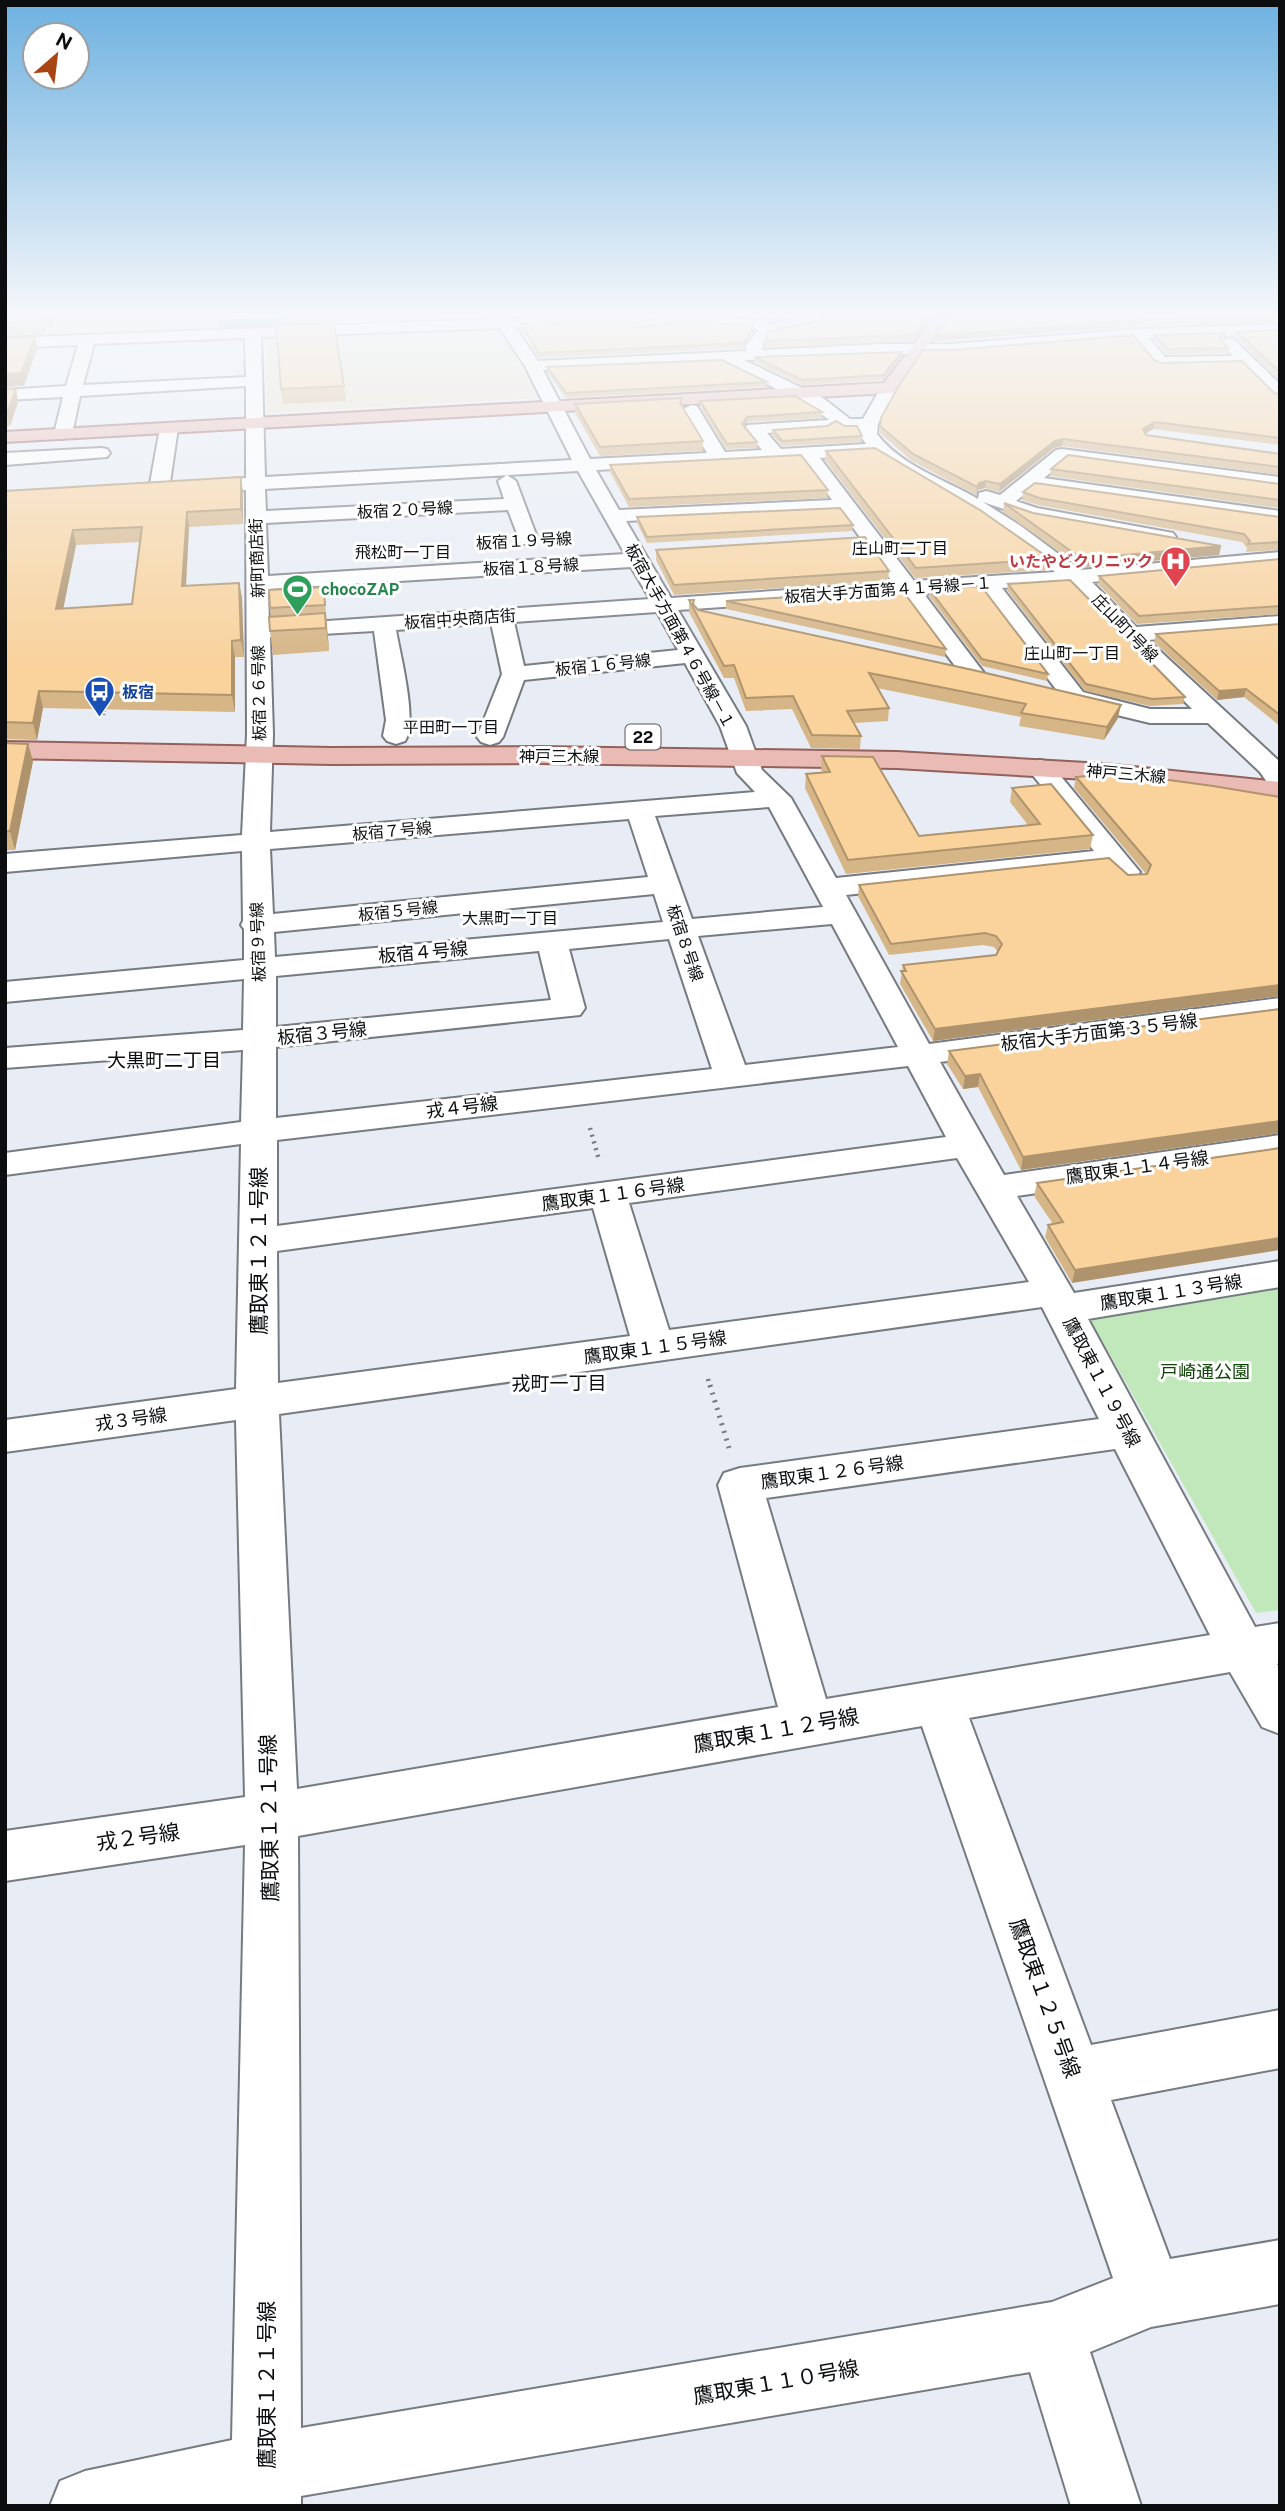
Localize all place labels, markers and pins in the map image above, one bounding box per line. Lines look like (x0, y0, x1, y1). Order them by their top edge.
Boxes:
hospital icon: いたやどクリニック (1159, 544, 1193, 588)
place label: いたやどクリニック (1009, 552, 1153, 571)
sports icon: chocoZAP (281, 572, 315, 616)
place label: chocoZAP (321, 580, 399, 599)
bus stop icon: 板宿 (82, 675, 116, 719)
place label: 板宿 (122, 683, 154, 702)

